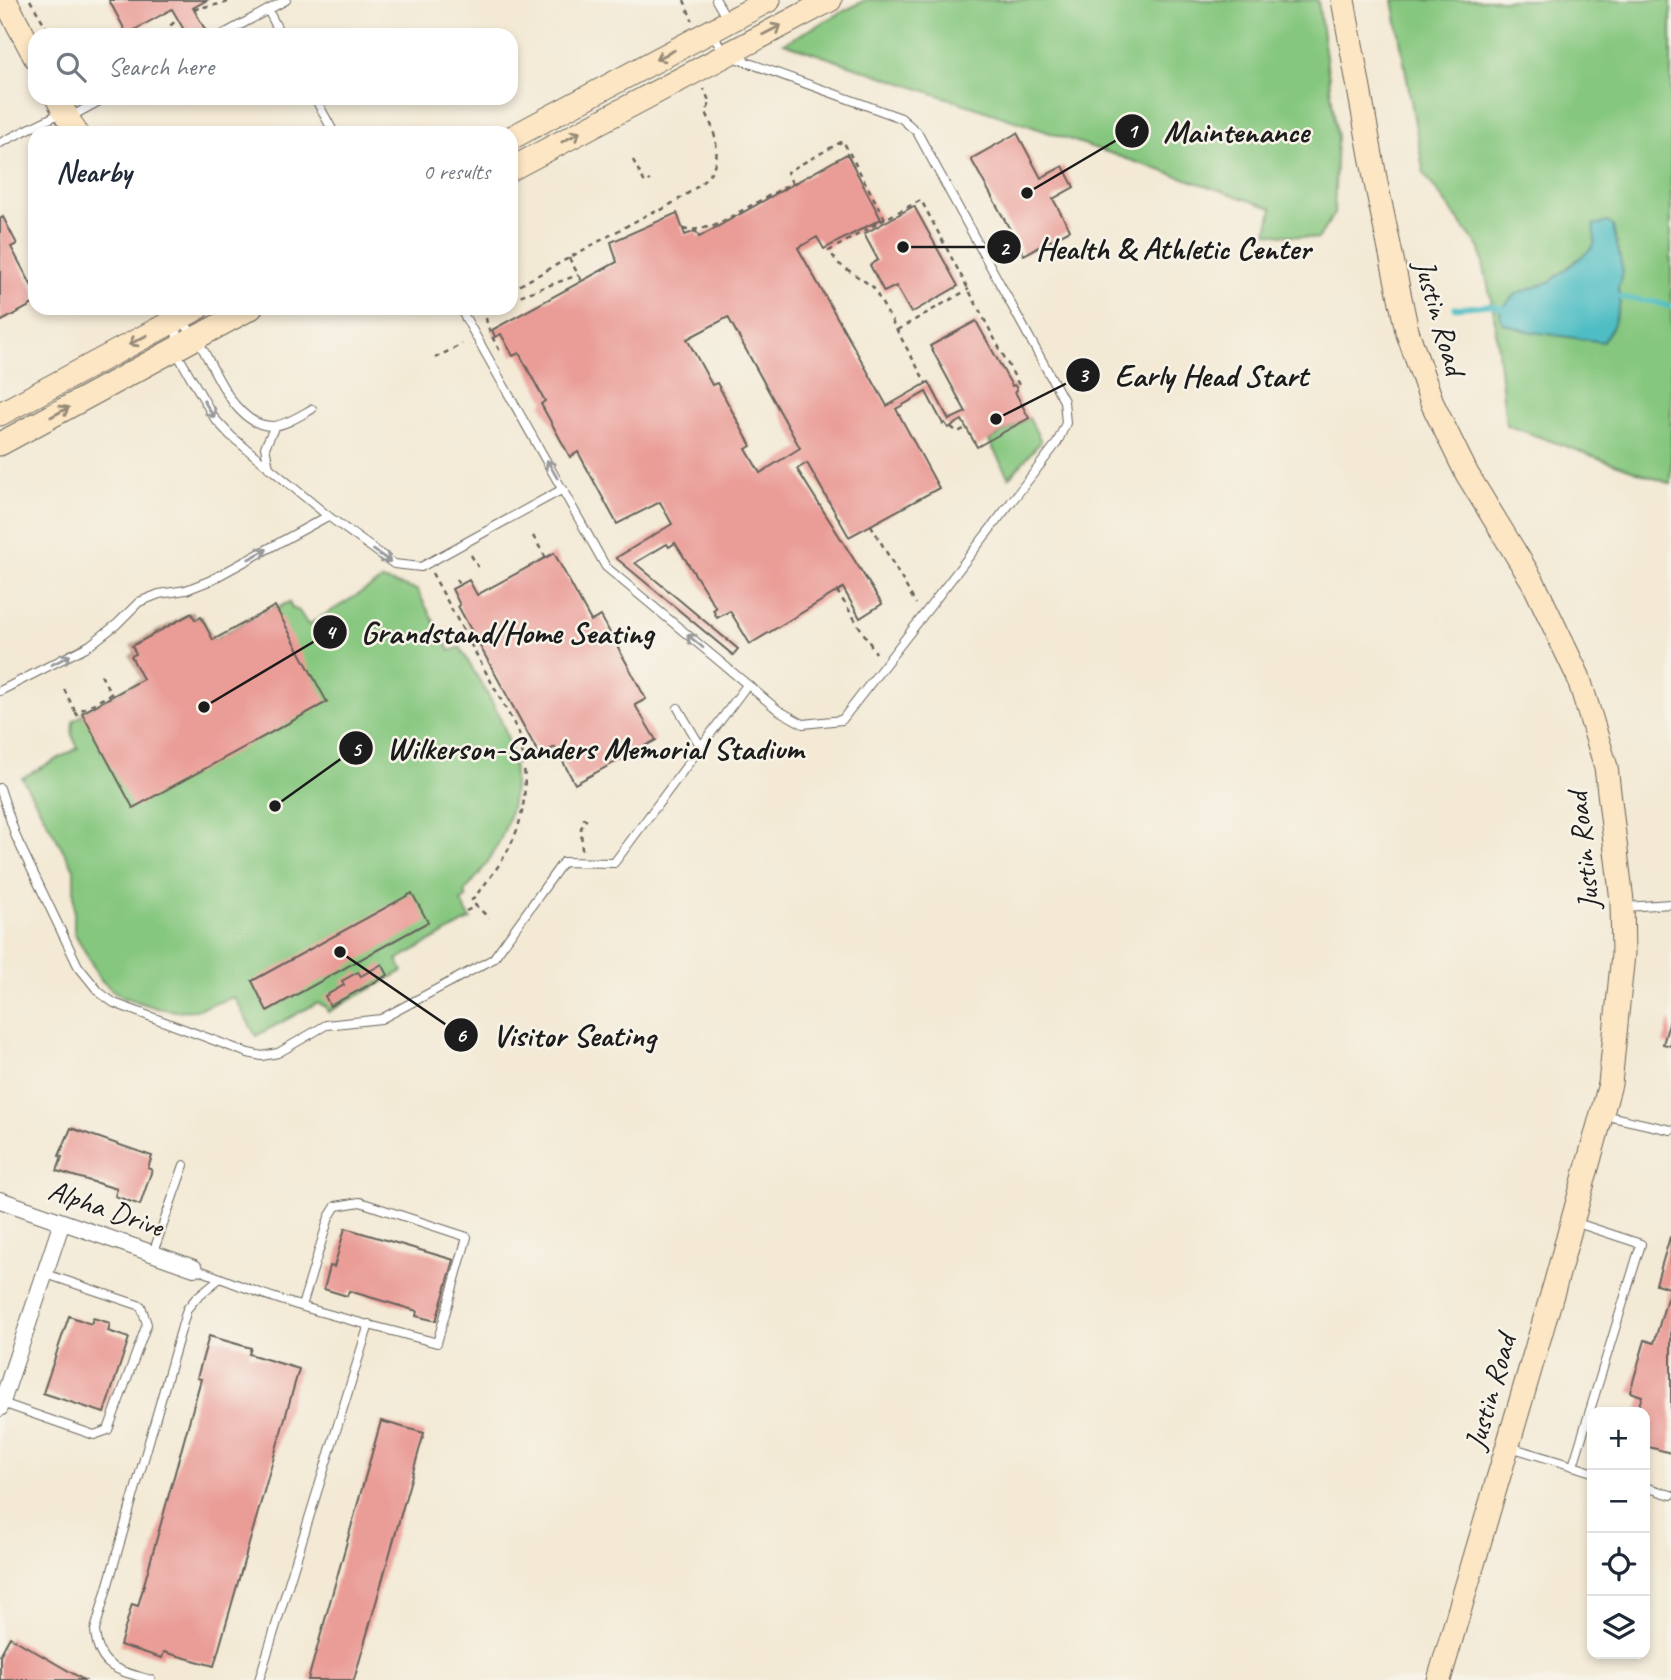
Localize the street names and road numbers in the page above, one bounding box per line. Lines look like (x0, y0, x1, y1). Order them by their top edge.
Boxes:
street label: Justin Road (1405, 253, 1476, 383)
street label: Justin Road (1558, 786, 1608, 913)
street label: Alpha Drive (43, 1171, 171, 1246)
street label: Justin Road (1455, 1326, 1526, 1456)

